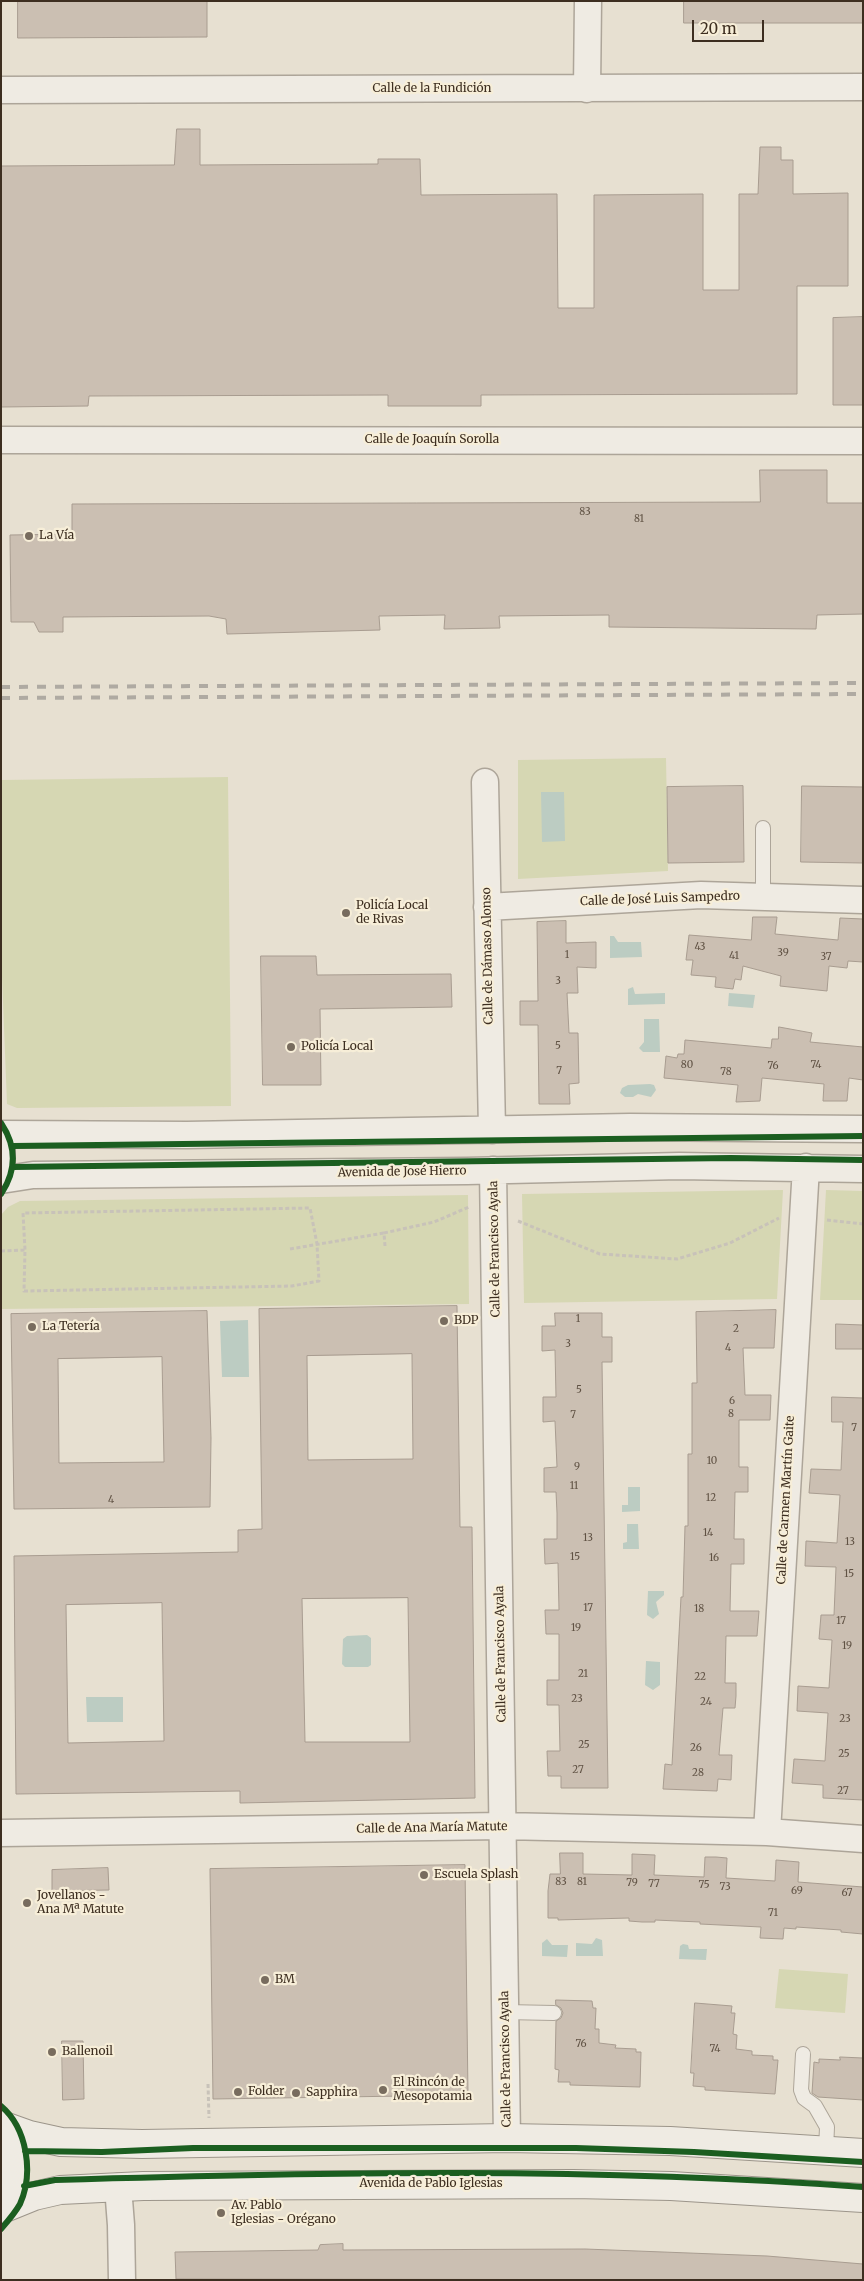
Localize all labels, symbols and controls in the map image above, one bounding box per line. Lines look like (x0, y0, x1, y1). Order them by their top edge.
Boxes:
scale bar (694, 10, 766, 42)
text: 20 m (700, 19, 737, 38)
street label: Calle de la Fundición (373, 82, 491, 96)
street label: Calle de Joaquín Sorolla (365, 433, 499, 447)
house number: 83 (579, 506, 591, 518)
house number: 81 (634, 513, 644, 525)
place label: La Vía (39, 529, 74, 543)
marker: La Vía (23, 530, 35, 542)
street label: Calle de Dámaso Alonso (480, 887, 496, 1025)
street label: Calle de José Luis Sampedro (580, 889, 740, 909)
place label: Policía Local de Rivas (356, 899, 428, 927)
marker: Policía Local de Rivas (340, 907, 352, 919)
house number: 43 (694, 941, 706, 953)
house number: 39 (777, 947, 789, 959)
house number: 1 (565, 949, 569, 961)
house number: 41 (729, 950, 739, 962)
house number: 37 (820, 951, 832, 963)
house number: 3 (555, 975, 561, 987)
place label: Policía Local (301, 1040, 373, 1054)
house number: 5 (555, 1040, 561, 1052)
marker: Policía Local (285, 1041, 297, 1053)
house number: 80 (681, 1059, 693, 1071)
house number: 74 (811, 1059, 821, 1071)
house number: 76 (767, 1060, 779, 1072)
house number: 7 (556, 1065, 562, 1077)
house number: 78 (720, 1066, 732, 1078)
street label: Avenida de José Hierro (337, 1164, 467, 1180)
street label: Calle de Francisco Ayala (487, 1180, 503, 1318)
house number: 1 (576, 1313, 580, 1325)
place label: BDP (454, 1314, 478, 1328)
marker: BDP (438, 1315, 450, 1327)
place label: La Tetería (42, 1320, 100, 1334)
marker: La Tetería (26, 1321, 38, 1333)
house number: 2 (733, 1323, 739, 1335)
house number: 3 (565, 1338, 571, 1350)
house number: 4 (725, 1342, 731, 1354)
house number: 5 (576, 1384, 582, 1396)
house number: 6 (729, 1395, 735, 1407)
house number: 8 (728, 1408, 734, 1420)
house number: 7 (570, 1409, 576, 1421)
street label: Calle de Carmen Martín Gaite (774, 1415, 798, 1585)
house number: 7 (851, 1422, 857, 1434)
house number: 10 (707, 1455, 717, 1467)
house number: 9 (574, 1461, 580, 1473)
house number: 11 (570, 1480, 578, 1492)
house number: 12 (706, 1492, 716, 1504)
house number: 4 (108, 1494, 114, 1506)
house number: 14 (703, 1527, 713, 1539)
house number: 13 (583, 1532, 593, 1544)
house number: 13 (845, 1536, 855, 1548)
house number: 15 (570, 1551, 580, 1563)
house number: 16 (709, 1552, 719, 1564)
house number: 15 (844, 1568, 854, 1580)
street label: Calle de Francisco Ayala (493, 1585, 509, 1723)
house number: 17 (583, 1602, 593, 1614)
house number: 18 (694, 1603, 704, 1615)
house number: 17 (836, 1615, 846, 1627)
house number: 19 (571, 1622, 581, 1634)
house number: 19 (842, 1640, 852, 1652)
house number: 21 (578, 1668, 588, 1680)
house number: 22 (694, 1671, 706, 1683)
house number: 23 (571, 1693, 583, 1705)
house number: 24 (700, 1696, 712, 1708)
house number: 23 (839, 1713, 851, 1725)
house number: 25 (578, 1739, 590, 1751)
house number: 26 (690, 1742, 702, 1754)
house number: 25 (838, 1748, 850, 1760)
house number: 27 (572, 1764, 584, 1776)
house number: 28 (692, 1767, 704, 1779)
house number: 27 (837, 1785, 849, 1797)
street label: Calle de Ana María Matute (356, 1819, 508, 1837)
place label: Escuela Splash (434, 1868, 519, 1882)
marker: Escuela Splash (418, 1869, 430, 1881)
house number: 83 (555, 1876, 567, 1888)
house number: 81 (577, 1876, 587, 1888)
house number: 79 (626, 1877, 638, 1889)
house number: 77 (648, 1878, 660, 1890)
house number: 75 (698, 1879, 710, 1891)
house number: 73 (719, 1881, 731, 1893)
house number: 69 (791, 1885, 803, 1897)
house number: 67 (842, 1887, 852, 1899)
place label: Jovellanos - Ana Mª Matute (37, 1889, 124, 1917)
marker: Jovellanos - Ana Mª Matute (21, 1897, 33, 1909)
house number: 71 (768, 1907, 778, 1919)
place label: BM (275, 1973, 295, 1987)
marker: BM (259, 1974, 271, 1986)
street label: Calle de Francisco Ayala (498, 1990, 514, 2128)
house number: 76 (575, 2038, 587, 2050)
house number: 74 (710, 2043, 720, 2055)
place label: Ballenoil (62, 2045, 113, 2059)
marker: Ballenoil (46, 2046, 58, 2058)
place label: El Rincón de Mesopotamia (393, 2076, 472, 2104)
marker: El Rincón de Mesopotamia (377, 2084, 389, 2096)
place label: Folder (248, 2085, 284, 2099)
marker: Folder (232, 2086, 244, 2098)
place label: Sapphira (306, 2086, 358, 2100)
marker: Sapphira (290, 2087, 302, 2099)
street label: Avenida de Pablo Iglesias (359, 2177, 503, 2191)
place label: Av. Pablo Iglesias - Orégano (231, 2199, 336, 2227)
marker: Av. Pablo Iglesias - Orégano (215, 2207, 227, 2219)

